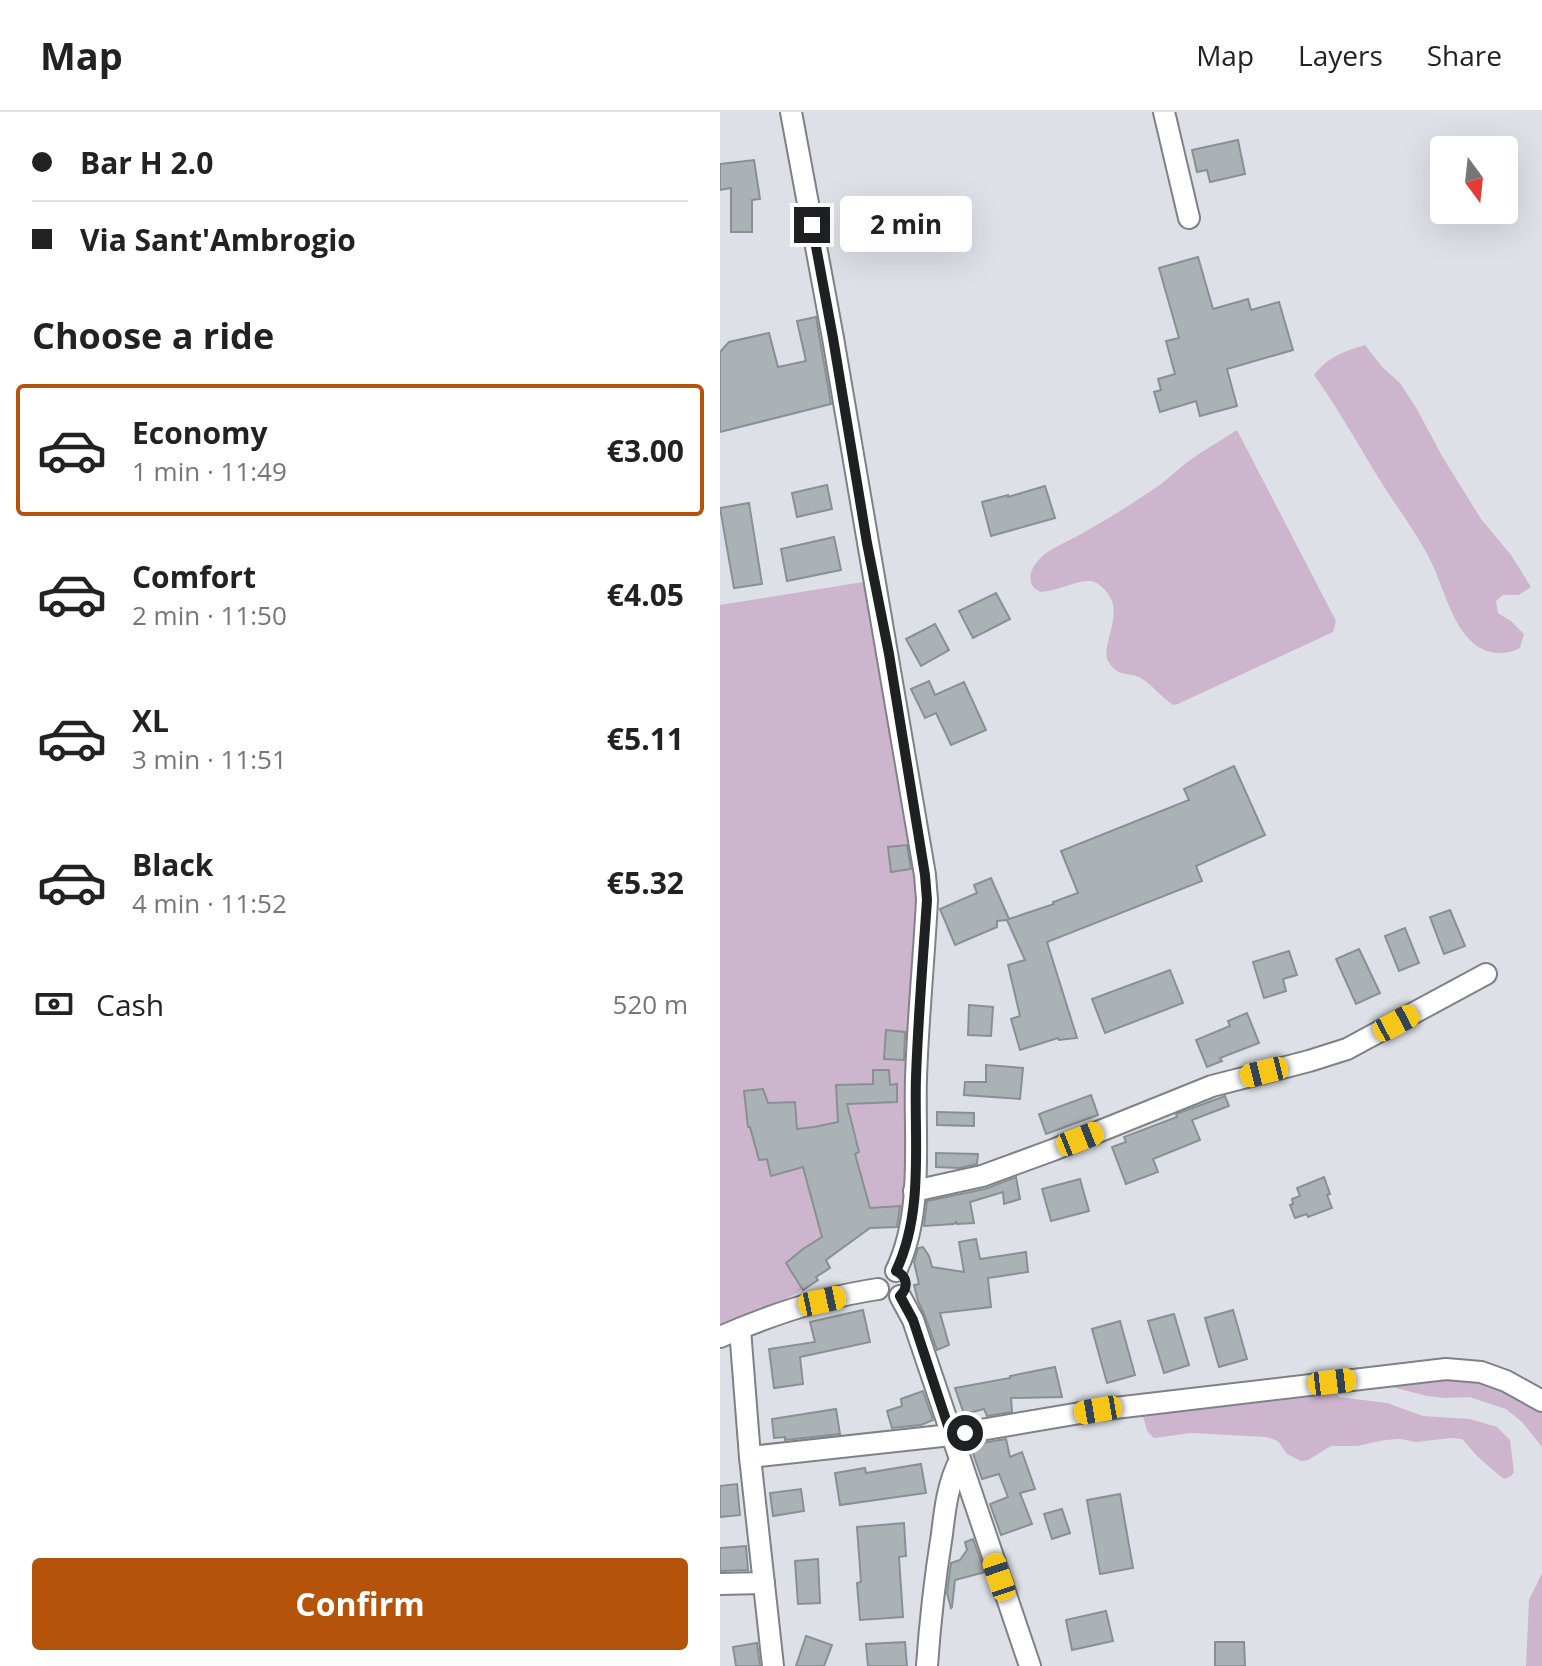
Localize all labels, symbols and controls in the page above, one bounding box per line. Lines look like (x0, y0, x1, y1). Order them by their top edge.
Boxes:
text: Map (40, 29, 123, 81)
text: Map (1196, 36, 1254, 74)
text: Layers (1298, 36, 1383, 74)
text: Share (1427, 36, 1502, 74)
north arrow (1430, 136, 1518, 224)
map controls (1430, 136, 1518, 224)
text: Bar H 2.0 (80, 142, 213, 183)
callout: 2 min (840, 197, 972, 253)
text: 2 min (870, 206, 942, 242)
route end (794, 207, 830, 243)
text: Via Sant'Ambrogio (80, 219, 356, 260)
text: Choose a ride (32, 311, 274, 360)
text: Economy (132, 412, 268, 453)
icon: car (36, 414, 108, 486)
text: €3.00 (607, 430, 684, 471)
text: 1 min · 11:49 (132, 453, 287, 489)
text: Comfort (132, 556, 256, 597)
icon: car (36, 558, 108, 630)
text: €4.05 (607, 574, 684, 615)
text: 2 min · 11:50 (132, 597, 287, 633)
text: XL (132, 700, 169, 741)
icon: car (36, 702, 108, 774)
text: €5.11 (607, 718, 684, 759)
text: 3 min · 11:51 (132, 741, 287, 777)
text: Black (132, 844, 213, 885)
icon: car (36, 846, 108, 918)
text: €5.32 (607, 862, 684, 903)
text: 4 min · 11:52 (132, 885, 287, 921)
icon: cash (32, 982, 76, 1026)
text: Cash (96, 984, 164, 1025)
text: 520 m (613, 986, 688, 1022)
car (1369, 1001, 1423, 1045)
car (1238, 1055, 1290, 1089)
car (1053, 1119, 1107, 1159)
car (796, 1284, 848, 1318)
car (1307, 1367, 1357, 1397)
car (1072, 1394, 1124, 1426)
route start (947, 1415, 983, 1451)
car (980, 1550, 1018, 1604)
button: Confirm (32, 1558, 688, 1650)

